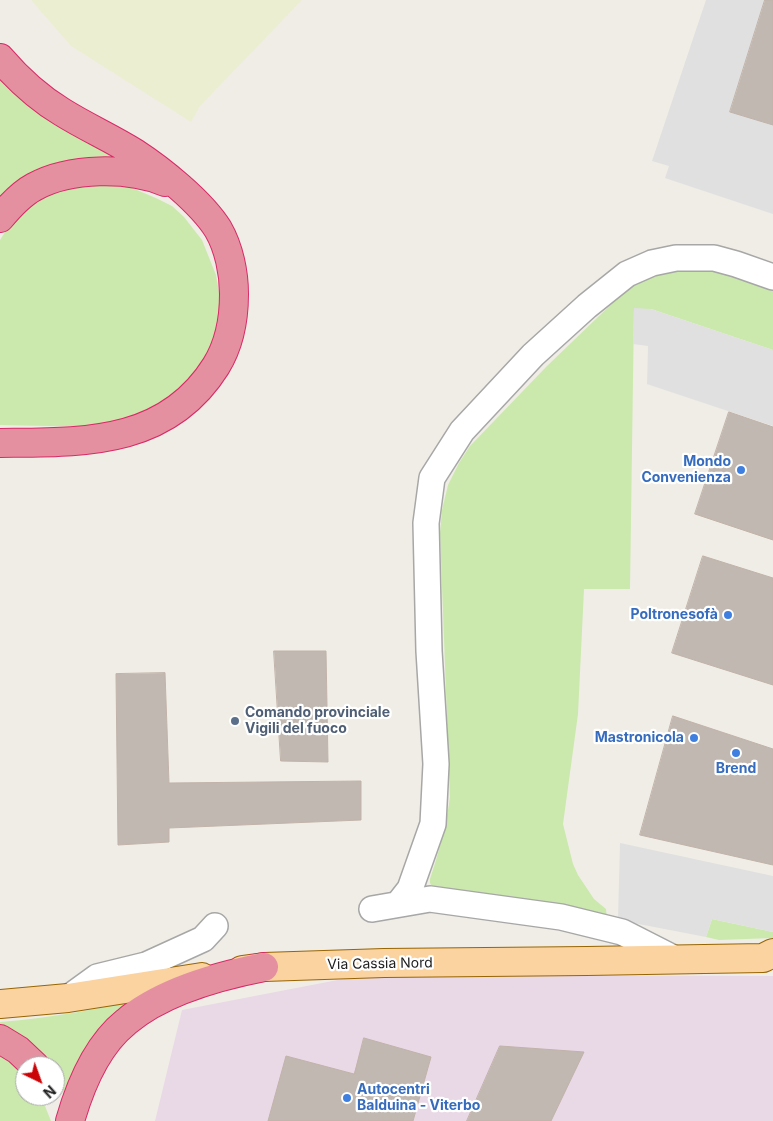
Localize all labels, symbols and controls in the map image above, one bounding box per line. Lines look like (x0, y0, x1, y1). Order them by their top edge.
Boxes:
place label: Mondo Convenienza (641, 454, 731, 487)
marker: Mondo Convenienza (735, 464, 747, 476)
place label: Poltronesofà (630, 607, 718, 623)
marker: Poltronesofà (722, 609, 734, 621)
place label: Comando provinciale Vigili del fuoco (245, 705, 390, 738)
marker: Comando provinciale Vigili del fuoco (229, 715, 241, 727)
place label: Mastronicola (595, 730, 684, 746)
marker: Mastronicola (688, 732, 700, 744)
marker: Brend (730, 747, 742, 759)
place label: Brend (716, 761, 756, 777)
street label: Via Cassia Nord (327, 955, 433, 973)
north arrow (15, 1056, 65, 1106)
text: N (40, 1082, 59, 1102)
place label: Autocentri Balduina - Viterbo (357, 1082, 480, 1114)
marker: Autocentri Balduina - Viterbo (341, 1092, 353, 1104)

